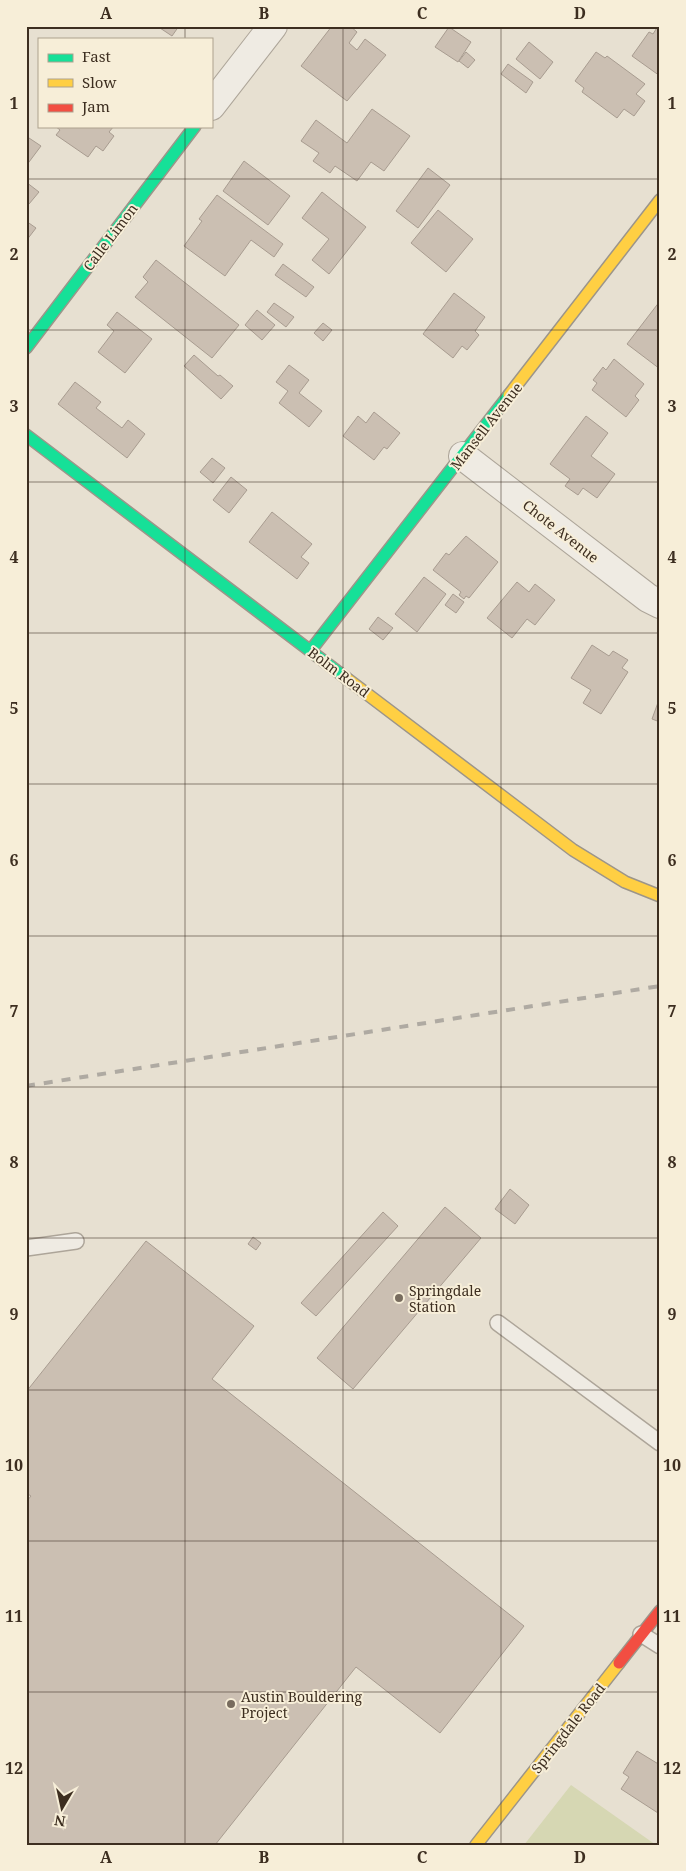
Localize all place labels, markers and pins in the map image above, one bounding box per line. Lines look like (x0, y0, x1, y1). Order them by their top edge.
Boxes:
place label: Springdale Station (409, 1281, 481, 1316)
marker: Springdale Station (393, 1292, 405, 1304)
place label: Austin Bouldering Project (241, 1687, 363, 1722)
marker: Austin Bouldering Project (225, 1698, 237, 1710)

